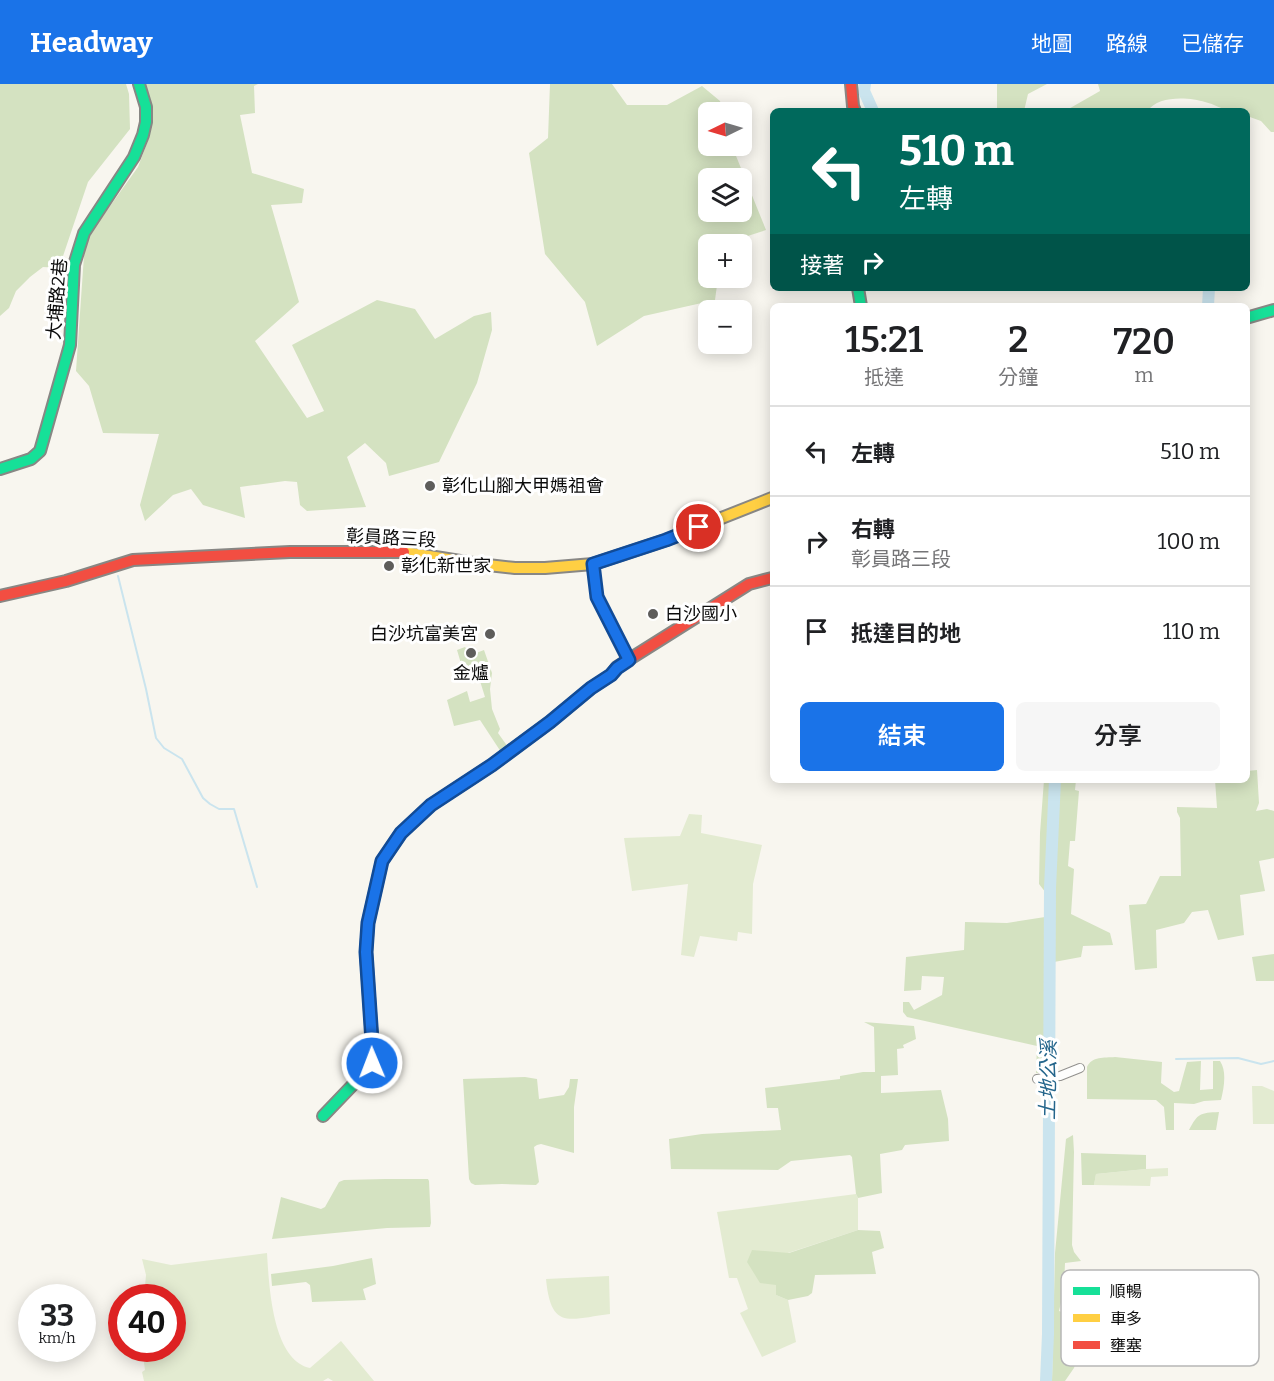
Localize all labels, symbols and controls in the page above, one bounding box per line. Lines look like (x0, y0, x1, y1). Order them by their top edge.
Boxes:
text: Headway (30, 26, 153, 59)
text: 地圖 (1031, 31, 1073, 57)
text: 路線 (1106, 31, 1148, 57)
text: 已儲存 (1181, 31, 1244, 57)
north arrow (698, 102, 752, 156)
map controls (698, 102, 752, 354)
text: 510 m (899, 126, 1014, 176)
icon: left (800, 132, 878, 210)
button: layers (698, 168, 752, 222)
text: 左轉 (899, 183, 953, 215)
button: + (698, 234, 752, 288)
icon: right (856, 246, 889, 279)
text: 接著 (800, 252, 844, 279)
street label: 大埔路2巷 (42, 257, 72, 341)
button: − (698, 300, 752, 354)
text: 15:21 (845, 318, 923, 362)
text: 2 (1008, 318, 1028, 362)
text: 720 (1113, 320, 1175, 364)
text: m (1135, 363, 1154, 387)
text: 抵達 (864, 365, 904, 389)
text: 分鐘 (998, 365, 1038, 389)
icon: left (800, 435, 833, 468)
text: 510 m (1160, 438, 1220, 465)
text: 左轉 (851, 440, 895, 467)
place label: 彰化山腳大甲媽祖會 (442, 475, 604, 497)
marker: 彰化山腳大甲媽祖會 (423, 479, 437, 493)
pin (673, 501, 724, 552)
icon: arrive (682, 510, 715, 543)
text: 右轉 (851, 516, 895, 543)
street label: 彰員路三段 (345, 525, 437, 551)
icon: right (800, 525, 833, 558)
text: 100 m (1157, 528, 1220, 555)
text: 彰員路三段 (851, 547, 951, 571)
place label: 彰化新世家 (401, 555, 491, 577)
marker: 彰化新世家 (382, 559, 396, 573)
place label: 白沙國小 (665, 603, 737, 625)
marker: 白沙國小 (646, 607, 660, 621)
icon: arrive (800, 615, 833, 648)
text: 110 m (1163, 618, 1220, 645)
text: 抵達目的地 (851, 620, 961, 647)
place label: 白沙坑富美宮 (370, 623, 478, 645)
marker: 白沙坑富美宮 (483, 627, 497, 641)
marker: 金爐 (464, 646, 478, 660)
place label: 金爐 (453, 662, 489, 684)
button: 結束 (800, 702, 1004, 771)
button: 分享 (1016, 702, 1220, 771)
position arrow (340, 1031, 404, 1095)
water label: 土地公溪 (1035, 1037, 1061, 1120)
legend (1061, 1270, 1259, 1366)
text: 順暢 (1110, 1282, 1142, 1301)
speed limit sign: 40 (108, 1284, 186, 1362)
text: 33 (40, 1298, 74, 1334)
text: 車多 (1110, 1309, 1142, 1328)
text: km/h (38, 1329, 76, 1347)
text: 壅塞 (1110, 1336, 1142, 1355)

